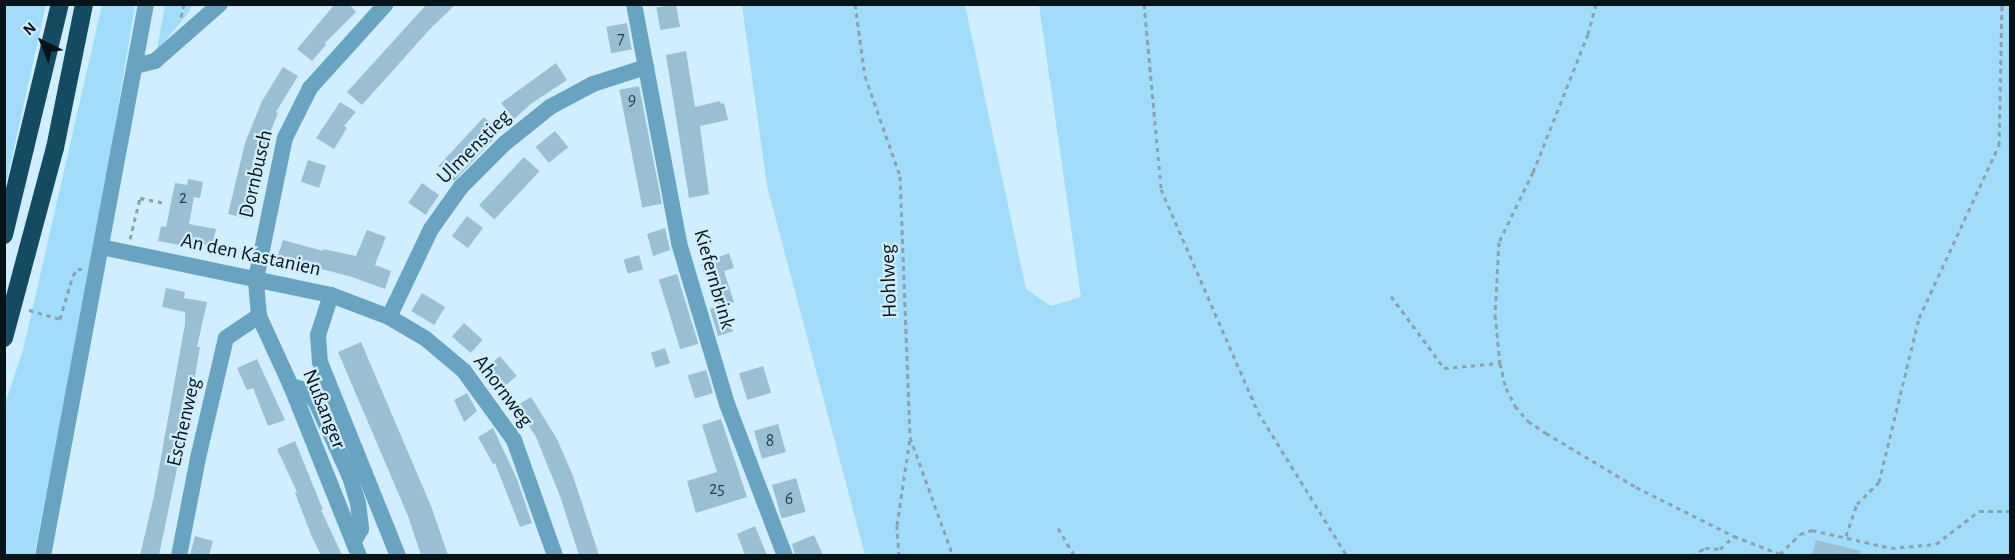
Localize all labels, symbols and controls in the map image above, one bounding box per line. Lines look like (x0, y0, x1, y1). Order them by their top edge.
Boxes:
north arrow (12, 12, 72, 72)
text: N (20, 19, 39, 38)
house number: 7 (617, 28, 625, 50)
house number: 9 (628, 89, 636, 111)
street label: Ulmenstieg (432, 105, 516, 189)
street label: Dornbusch (234, 128, 278, 220)
house number: 2 (179, 187, 187, 209)
street label: Kiefernbrink (688, 226, 740, 332)
street label: An den Kastanien (179, 228, 323, 282)
street label: Hohlweg (875, 244, 903, 318)
street label: Ahornweg (468, 350, 538, 432)
street label: Nußanger (297, 366, 351, 452)
street label: Eschenweg (162, 375, 206, 469)
house number: 8 (766, 430, 774, 452)
house number: 25 (709, 478, 725, 500)
house number: 6 (785, 488, 793, 510)

